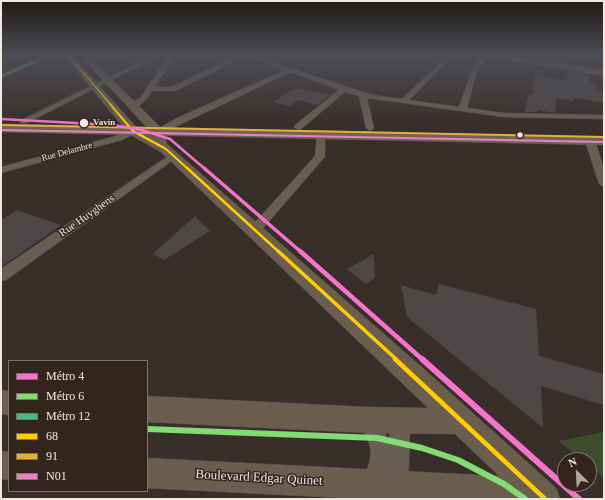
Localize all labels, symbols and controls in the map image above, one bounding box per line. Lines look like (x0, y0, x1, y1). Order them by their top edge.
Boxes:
marker: Vavin (78, 117, 90, 129)
place label: Vavin (93, 118, 115, 128)
unlabelled marker (515, 130, 525, 140)
street label: Rue Delambre (40, 140, 94, 164)
street label: Rue Huyghens (57, 192, 117, 240)
legend (8, 360, 148, 492)
text: Métro 4 (46, 369, 84, 383)
text: Métro 6 (46, 389, 84, 403)
text: Métro 12 (46, 409, 90, 423)
text: 68 (46, 429, 58, 443)
text: 91 (46, 449, 58, 463)
north arrow (557, 452, 597, 492)
text: N (566, 455, 579, 469)
street label: Boulevard Edgar Quinet (195, 467, 323, 489)
text: N01 (46, 469, 67, 483)

